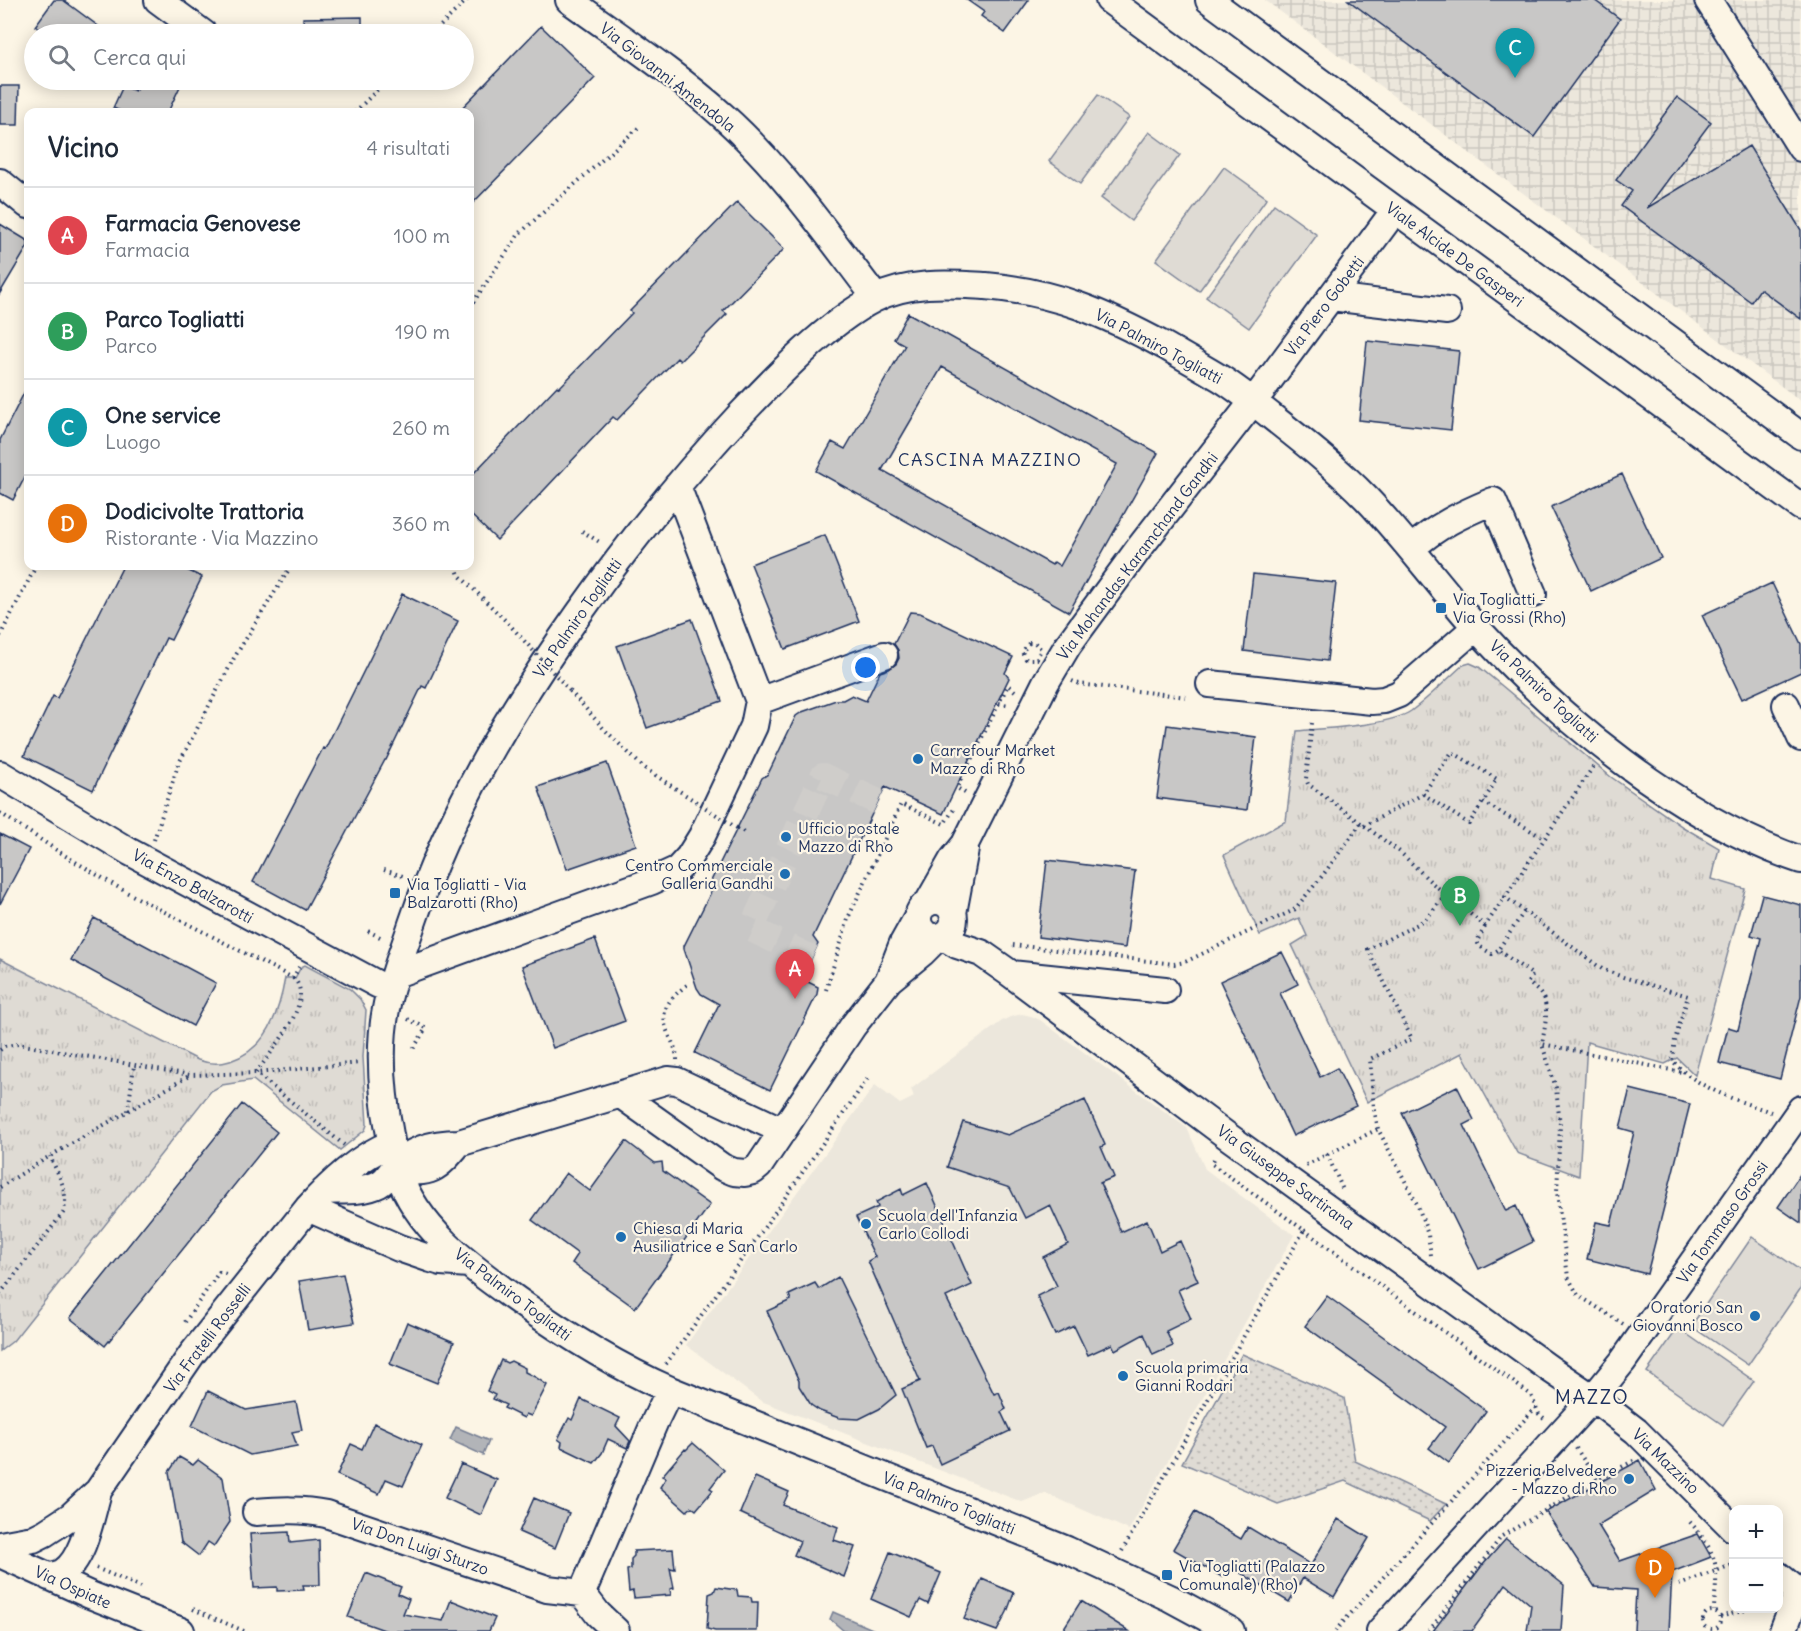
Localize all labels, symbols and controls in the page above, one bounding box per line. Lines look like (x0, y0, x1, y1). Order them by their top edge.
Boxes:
street label: Via Giovanni Amendola (596, 18, 740, 136)
search box (24, 24, 474, 90)
pin: C (1496, 28, 1534, 78)
icon: search (45, 41, 78, 74)
text: Cerca qui (93, 43, 186, 71)
text: Vicino (48, 131, 119, 164)
text: 4 risultati (366, 135, 450, 160)
street label: Viale Alcide De Gasperi (1382, 197, 1528, 311)
text: Farmacia Genovese (105, 209, 301, 237)
text: A (61, 223, 74, 248)
text: 100 m (393, 223, 450, 248)
text: Farmacia (105, 237, 190, 262)
street label: Via Piero Gobetti (1280, 252, 1368, 360)
street label: Via Palmiro Togliatti (1092, 304, 1226, 388)
text: Parco Togliatti (105, 305, 245, 333)
text: B (61, 319, 74, 344)
text: 190 m (395, 319, 450, 344)
text: Parco (105, 333, 157, 358)
text: One service (105, 401, 221, 429)
text: C (61, 415, 74, 440)
text: 260 m (392, 415, 450, 440)
text: Luogo (105, 429, 161, 454)
district label: CASCINA MAZZINO (898, 448, 1082, 471)
street label: Via Mohandas Karamchand Gandhi (1052, 448, 1222, 664)
text: Dodicivolte Trattoria (105, 497, 304, 525)
text: D (60, 511, 75, 536)
text: 360 m (392, 511, 450, 536)
text: Ristorante · Via Mazzino (105, 525, 318, 550)
street label: Via Palmiro Togliatti (528, 554, 626, 682)
place label: Via Togliatti - Via Grossi (Rho) (1453, 589, 1566, 627)
marker: Via Togliatti - Via Grossi (Rho) (1434, 601, 1448, 615)
street label: Via Palmiro Togliatti (1486, 636, 1602, 746)
your location (851, 653, 880, 682)
place label: Carrefour Market Mazzo di Rho (930, 740, 1056, 778)
marker: Carrefour Market Mazzo di Rho (911, 752, 925, 766)
place label: Ufficio postale Mazzo di Rho (798, 818, 900, 856)
marker: Ufficio postale Mazzo di Rho (779, 830, 793, 844)
street label: Via Enzo Balzarotti (129, 845, 257, 927)
place label: Centro Commerciale Galleria Gandhi (625, 855, 773, 893)
marker: Centro Commerciale Galleria Gandhi (778, 867, 792, 881)
place label: Via Togliatti - Via Balzarotti (Rho) (407, 874, 527, 912)
pin: B (1440, 876, 1480, 926)
marker: Via Togliatti - Via Balzarotti (Rho) (388, 886, 402, 900)
pin: A (776, 950, 814, 999)
street label: Via Giuseppe Sartirana (1213, 1120, 1359, 1234)
street label: Via Tommaso Grossi (1672, 1157, 1772, 1287)
place label: Scuola dell'Infanzia Carlo Collodi (878, 1205, 1018, 1243)
marker: Scuola dell'Infanzia Carlo Collodi (859, 1217, 873, 1231)
place label: Chiesa di Maria Ausiliatrice e San Carlo (633, 1218, 798, 1256)
marker: Chiesa di Maria Ausiliatrice e San Carlo (614, 1230, 628, 1244)
street label: Via Palmiro Togliatti (451, 1244, 575, 1344)
street label: Via Fratelli Rosselli (159, 1279, 255, 1397)
place label: Oratorio San Giovanni Bosco (1632, 1297, 1743, 1335)
marker: Oratorio San Giovanni Bosco (1748, 1309, 1762, 1323)
place label: Scuola primaria Gianni Rodari (1135, 1357, 1248, 1395)
marker: Scuola primaria Gianni Rodari (1116, 1369, 1130, 1383)
district label: MAZZO (1555, 1384, 1629, 1409)
street label: Via Mazzino (1628, 1424, 1704, 1498)
place label: Pizzeria Belvedere - Mazzo di Rho (1485, 1460, 1617, 1498)
street label: Via Palmiro Togliatti (880, 1467, 1018, 1539)
marker: Pizzeria Belvedere - Mazzo di Rho (1622, 1472, 1636, 1486)
map controls (1729, 1505, 1783, 1613)
button: + (1729, 1505, 1783, 1559)
street label: Via Don Luigi Sturzo (349, 1513, 491, 1579)
pin: D (1636, 1548, 1674, 1598)
place label: Via Togliatti (Palazzo Comunale) (Rho) (1179, 1556, 1325, 1594)
button: − (1729, 1559, 1783, 1613)
street label: Via Ospiate (32, 1561, 114, 1613)
marker: Via Togliatti (Palazzo Comunale) (Rho) (1160, 1568, 1174, 1582)

